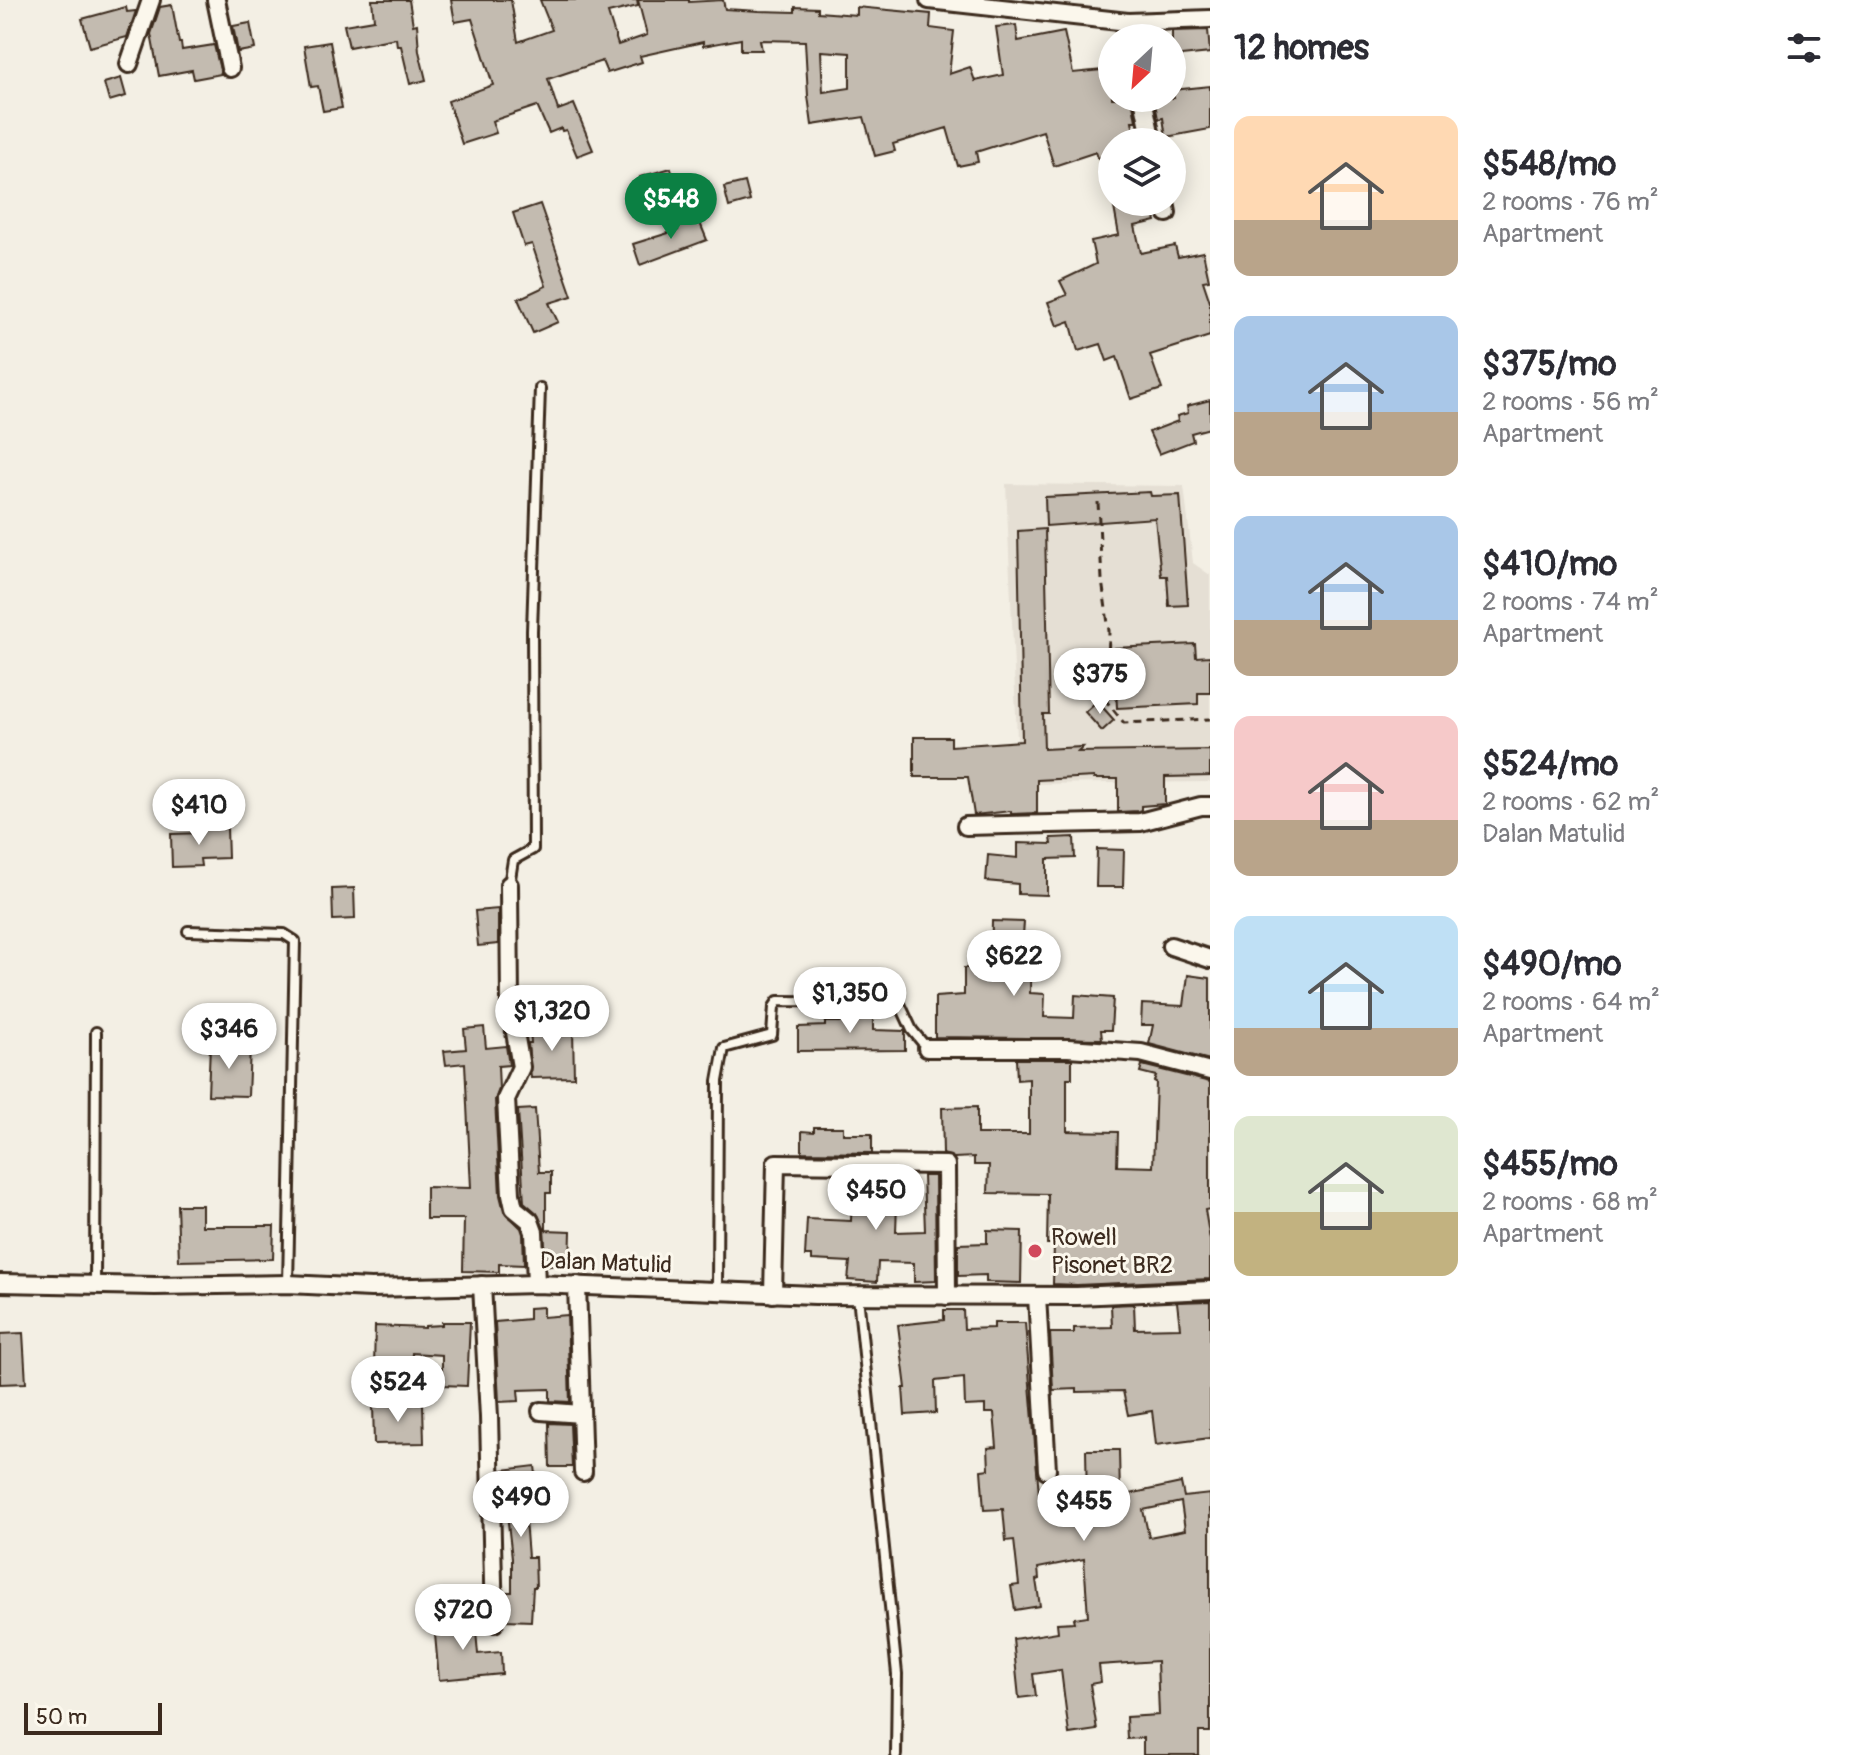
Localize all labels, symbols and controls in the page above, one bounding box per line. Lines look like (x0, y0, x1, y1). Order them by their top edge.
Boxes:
north arrow (1098, 24, 1186, 112)
map controls (1098, 24, 1186, 216)
icon: filters (1782, 26, 1826, 70)
text: 12 homes (1234, 27, 1369, 70)
button: layers (1098, 128, 1186, 216)
text: $548/mo (1482, 143, 1616, 186)
icon: home (1298, 148, 1394, 244)
pin: $548 (624, 173, 718, 241)
text: $548 (643, 183, 699, 215)
text: 2 rooms · 76 m² (1482, 186, 1659, 218)
text: Apartment (1482, 218, 1603, 250)
text: $375/mo (1482, 343, 1616, 386)
icon: home (1298, 348, 1394, 444)
text: 2 rooms · 56 m² (1482, 386, 1659, 418)
text: Apartment (1482, 418, 1603, 450)
text: $410/mo (1482, 543, 1617, 586)
icon: home (1298, 548, 1394, 644)
text: 2 rooms · 74 m² (1482, 586, 1659, 618)
text: Apartment (1482, 618, 1603, 650)
pin: $375 (1053, 648, 1147, 716)
text: $375 (1072, 658, 1128, 690)
text: $524/mo (1482, 743, 1618, 786)
icon: home (1298, 748, 1394, 844)
pin: $410 (152, 779, 246, 847)
text: 2 rooms · 62 m² (1482, 786, 1659, 818)
text: $410 (170, 789, 228, 821)
text: Dalan Matulid (1482, 818, 1625, 850)
pin: $622 (967, 930, 1061, 998)
text: $622 (985, 940, 1043, 972)
text: $490/mo (1482, 943, 1622, 986)
icon: home (1298, 948, 1394, 1044)
pin: $1,350 (785, 967, 915, 1035)
text: $1,350 (811, 977, 889, 1009)
pin: $1,320 (487, 985, 617, 1053)
text: 2 rooms · 64 m² (1482, 986, 1660, 1018)
text: $1,320 (513, 995, 591, 1027)
pin: $346 (182, 1003, 276, 1071)
text: $346 (200, 1013, 258, 1045)
text: Apartment (1482, 1018, 1603, 1050)
text: $455/mo (1482, 1143, 1618, 1186)
icon: home (1298, 1148, 1394, 1244)
pin: $450 (829, 1164, 923, 1232)
text: $450 (845, 1174, 907, 1206)
text: 2 rooms · 68 m² (1482, 1186, 1658, 1218)
text: Apartment (1482, 1218, 1603, 1250)
place label: Rowell Pisonet BR2 (1051, 1223, 1173, 1280)
marker: Rowell Pisonet BR2 (1026, 1242, 1044, 1260)
street label: Dalan Matulid (539, 1246, 673, 1280)
pin: $524 (351, 1356, 445, 1424)
text: $524 (369, 1366, 427, 1398)
pin: $490 (474, 1471, 568, 1539)
pin: $455 (1037, 1475, 1131, 1543)
text: $490 (491, 1481, 551, 1513)
text: $455 (1055, 1485, 1113, 1517)
pin: $720 (416, 1584, 510, 1652)
text: $720 (433, 1594, 493, 1626)
scale bar (24, 1699, 162, 1735)
text: 50 m (36, 1703, 87, 1731)

